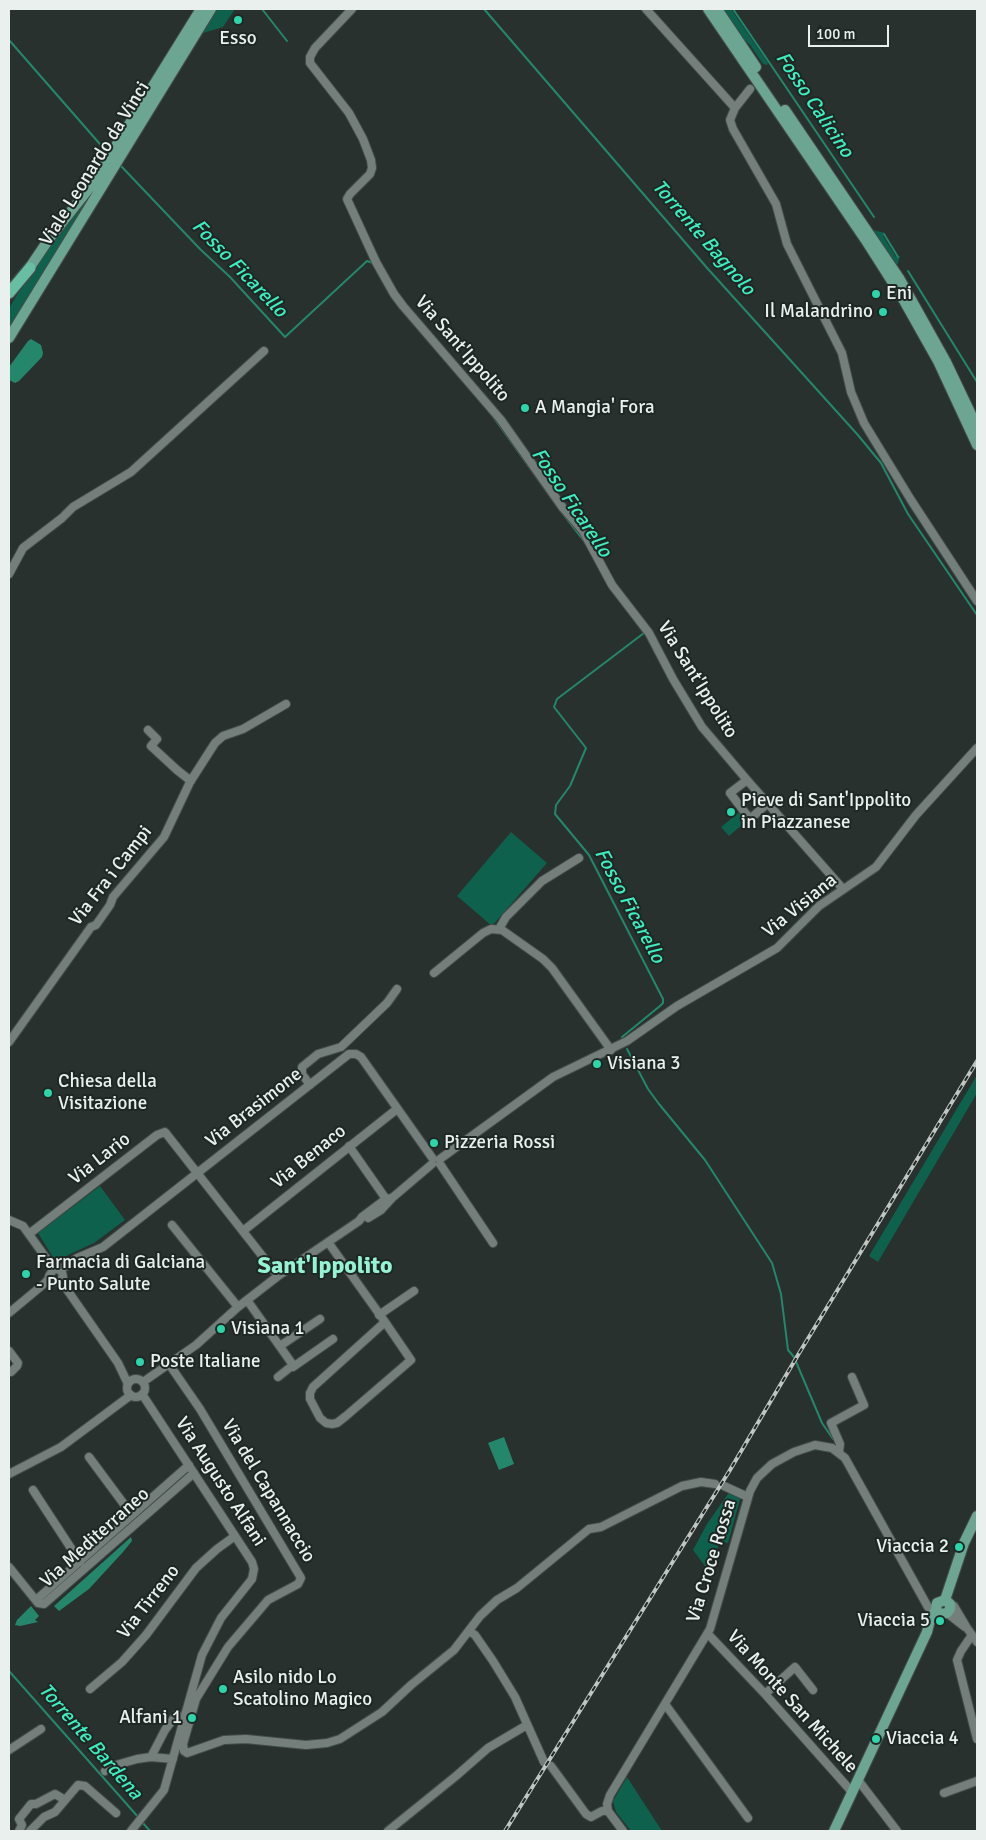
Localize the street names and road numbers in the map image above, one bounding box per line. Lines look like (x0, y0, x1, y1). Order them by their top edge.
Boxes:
street label: Viale Leonardo da Vinci (35, 78, 155, 250)
street label: Via Sant'Ippolito (410, 291, 514, 407)
street label: Via Sant'Ippolito (652, 617, 742, 743)
street label: Via Fra i Campi (65, 821, 157, 931)
street label: Via Visiana (758, 869, 842, 943)
street label: Via Brasimone (201, 1063, 307, 1153)
street label: Via Benaco (267, 1120, 351, 1194)
street label: Via Lario (65, 1128, 135, 1190)
street label: Via Augusto Alfani (170, 1413, 270, 1551)
street label: Via del Capannaccio (216, 1415, 320, 1567)
street label: Via Mediterraneo (36, 1483, 154, 1593)
street label: Via Croce Rossa (682, 1497, 742, 1625)
street label: Via Tirreno (113, 1560, 185, 1644)
street label: Via Monte San Michele (722, 1626, 862, 1778)

